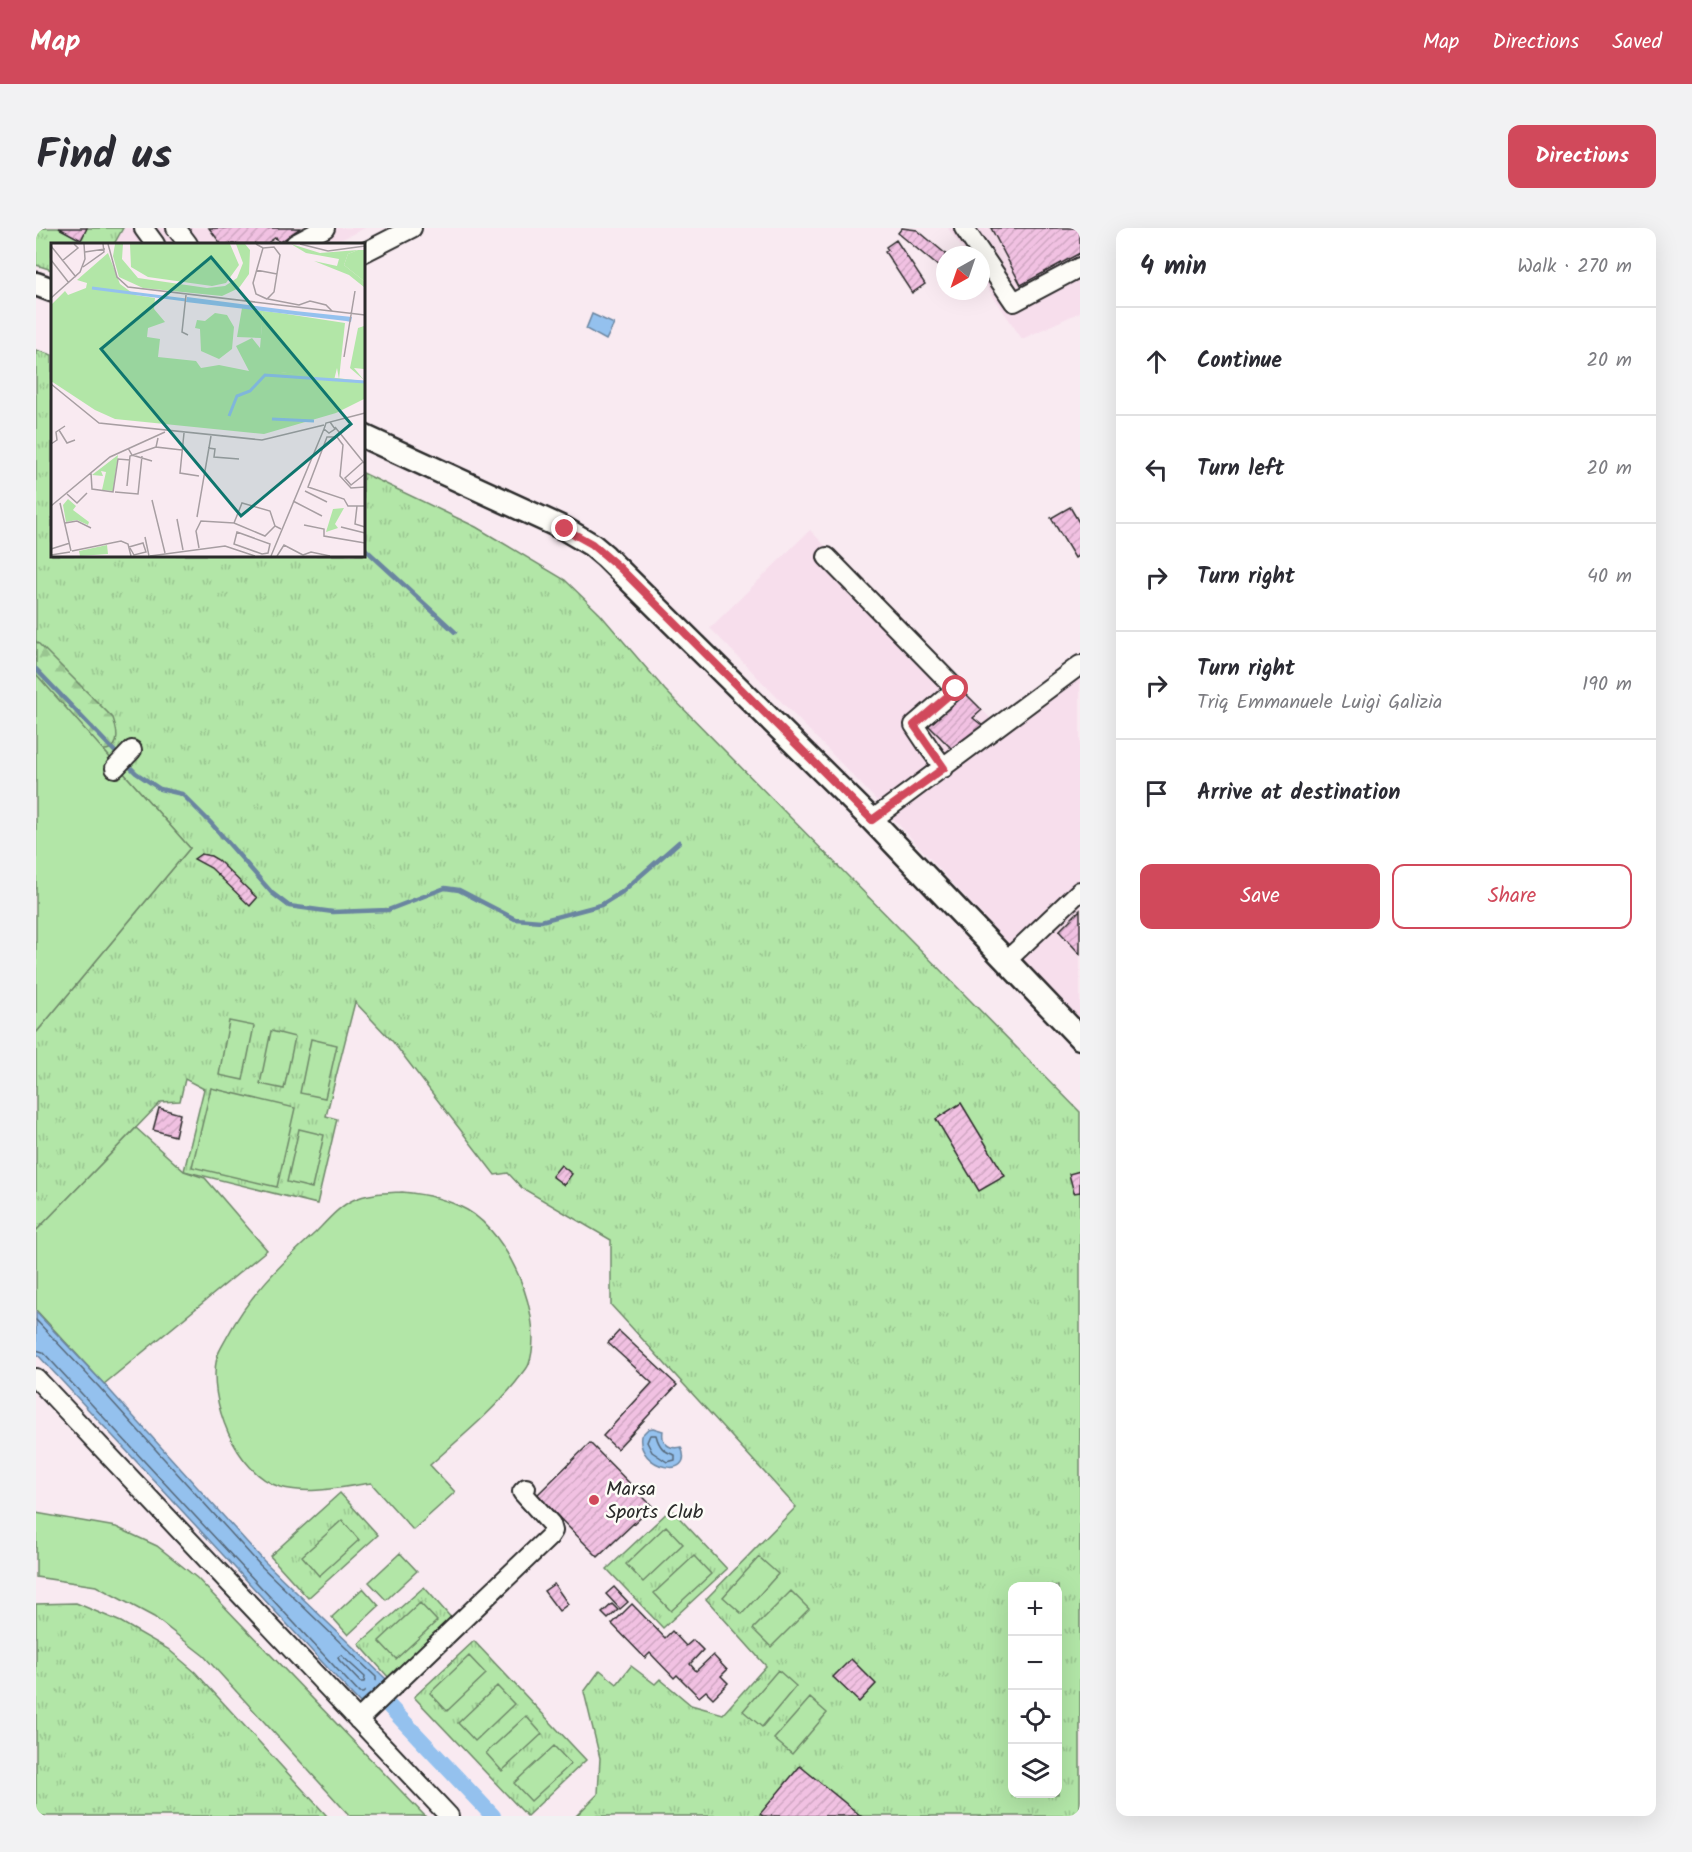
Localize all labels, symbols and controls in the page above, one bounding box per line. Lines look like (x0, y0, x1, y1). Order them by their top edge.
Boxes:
text: Map (30, 20, 81, 65)
text: Map (1423, 26, 1459, 59)
text: Directions (1492, 26, 1579, 59)
text: Saved (1612, 26, 1662, 59)
text: Find us (36, 123, 172, 190)
button: Directions (1508, 125, 1656, 188)
inset map (51, 243, 364, 556)
north arrow (936, 246, 990, 300)
text: 4 min (1140, 246, 1207, 288)
text: Walk · 270 m (1517, 251, 1632, 283)
text: Continue (1197, 344, 1282, 379)
icon: ahead (1140, 345, 1173, 378)
text: 20 m (1586, 345, 1632, 377)
text: Turn left (1197, 452, 1284, 487)
icon: left (1140, 453, 1173, 486)
text: 20 m (1586, 453, 1632, 485)
route end (551, 515, 577, 541)
text: Turn right (1197, 560, 1295, 595)
icon: right (1140, 561, 1173, 594)
text: 40 m (1587, 561, 1632, 593)
text: Turn right (1197, 652, 1295, 687)
icon: right (1140, 669, 1173, 702)
text: 190 m (1582, 669, 1632, 701)
route start (942, 675, 968, 701)
text: Triq Emmanuele Luigi Galizia (1197, 687, 1442, 719)
text: Arrive at destination (1197, 776, 1400, 811)
icon: arrive (1140, 777, 1173, 810)
button: Save (1140, 864, 1380, 929)
button: Share (1392, 864, 1632, 929)
place label: Marsa Sports Club (606, 1474, 704, 1529)
marker: Marsa Sports Club (587, 1493, 601, 1507)
map controls (1008, 1582, 1062, 1798)
button: + (1008, 1582, 1062, 1636)
button: − (1008, 1636, 1062, 1690)
button: locate (1008, 1690, 1062, 1744)
button: layers (1008, 1744, 1062, 1798)

